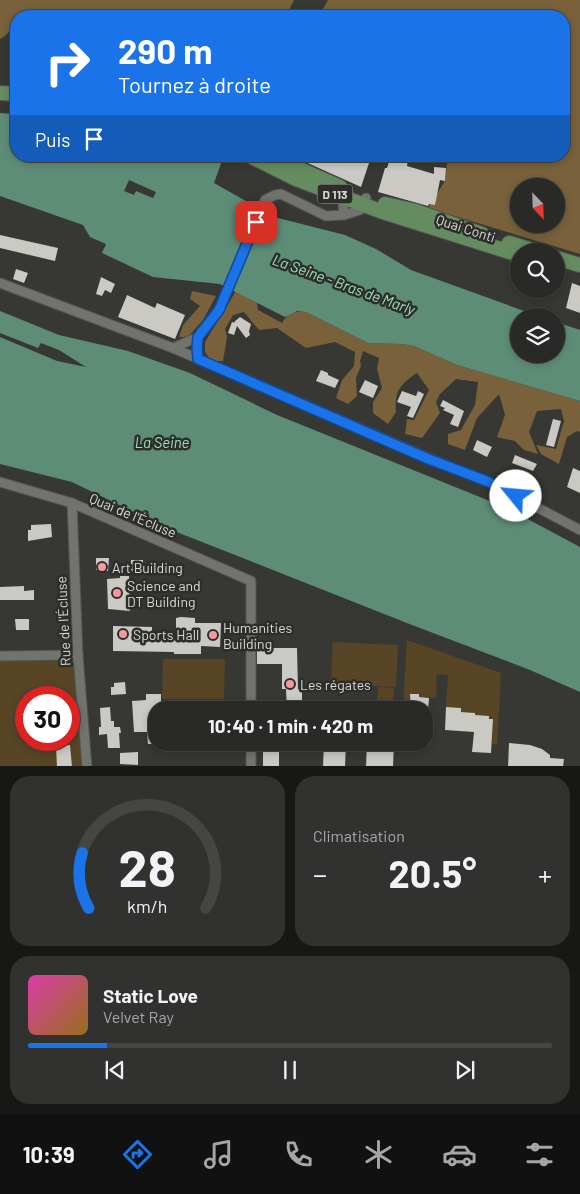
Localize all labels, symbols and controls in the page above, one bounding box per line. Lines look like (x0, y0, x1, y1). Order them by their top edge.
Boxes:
text: 290 m (118, 29, 212, 71)
icon: right (35, 30, 100, 95)
text: Tournez à droite (118, 71, 271, 97)
icon: arrive (80, 125, 108, 153)
text: Puis (35, 128, 70, 151)
north arrow (510, 178, 565, 232)
map controls (510, 178, 565, 363)
road number: D 113 (318, 184, 352, 203)
pin (235, 201, 277, 243)
icon: arrive (242, 208, 270, 236)
street label: Quai Conti (434, 210, 498, 246)
button: search (510, 243, 565, 298)
water label: La Seine - Bras de Marly (270, 250, 419, 319)
button: layers (510, 308, 565, 363)
water label: La Seine (135, 433, 190, 451)
position arrow (489, 469, 541, 521)
street label: Quai de l'Écluse (87, 489, 179, 541)
place label: Art Building (112, 559, 183, 576)
marker: Art Building (96, 561, 108, 573)
street label: Rue de l'Écluse (52, 576, 74, 666)
place label: Science and DT Building (127, 577, 201, 610)
marker: Science and DT Building (111, 587, 123, 599)
place label: Humanities Building (223, 619, 293, 652)
place label: Sports Hall (133, 626, 199, 643)
marker: Sports Hall (117, 628, 129, 640)
marker: Humanities Building (207, 629, 219, 641)
place label: Les régates (300, 676, 371, 693)
marker: Les régates (284, 678, 296, 690)
speed limit sign: 30 (15, 686, 80, 751)
text: 10:40 · 1 min · 420 m (208, 714, 373, 737)
text: Climatisation (313, 826, 405, 845)
text: 28 (119, 835, 176, 897)
text: 20.5° (389, 850, 476, 896)
text: − (313, 857, 327, 891)
text: + (538, 857, 552, 891)
text: km/h (127, 895, 168, 917)
text: Static Love (103, 984, 198, 1007)
text: Velvet Ray (103, 1007, 174, 1026)
icon: previous (101, 1056, 129, 1084)
icon: pause (276, 1056, 304, 1084)
icon: next (451, 1056, 479, 1084)
icon: directions (120, 1137, 155, 1172)
icon: music (201, 1137, 236, 1172)
icon: phone (281, 1137, 316, 1172)
icon: climate (361, 1137, 396, 1172)
icon: car (442, 1137, 477, 1172)
icon: filters (522, 1137, 557, 1172)
text: 10:39 (23, 1141, 75, 1167)

